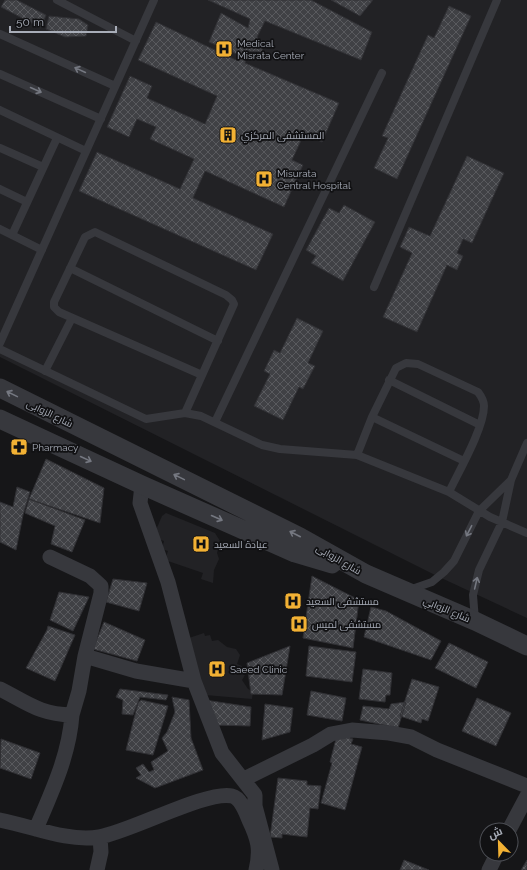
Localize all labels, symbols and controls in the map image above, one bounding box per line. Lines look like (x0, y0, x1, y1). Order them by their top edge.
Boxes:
scale bar (10, 8, 116, 34)
text: 50 m (16, 15, 44, 29)
place label: Medical Misrata Center (237, 38, 305, 61)
hospital icon: Medical Misrata Center (214, 39, 234, 59)
one-way arrow (74, 66, 86, 73)
one-way arrow (29, 87, 41, 94)
building icon: المستشفى المركزي (218, 125, 238, 145)
place label: المستشفى المركزي (241, 130, 325, 143)
place label: Misurata Central Hospital (277, 168, 351, 191)
hospital icon: Misurata Central Hospital (254, 169, 274, 189)
one-way arrow (6, 390, 18, 397)
street label: شارع الزوابى (24, 398, 75, 430)
pharmacy icon: Pharmacy (9, 437, 29, 457)
place label: Pharmacy (32, 442, 79, 453)
one-way arrow (80, 456, 92, 463)
one-way arrow (173, 472, 185, 480)
one-way arrow (211, 515, 223, 523)
one-way arrow (465, 525, 472, 537)
one-way arrow (289, 530, 301, 537)
hospital icon: عيادة السعيد (191, 534, 211, 554)
place label: عيادة السعيد (214, 539, 268, 550)
street label: شارع الزوابى (314, 542, 363, 578)
one-way arrow (473, 576, 480, 589)
hospital icon: مستشفى السعيد (283, 591, 303, 611)
street label: شارع الزوابي (421, 595, 472, 626)
place label: مستشفى السعيد (306, 596, 379, 608)
hospital icon: مستشفى لميس (289, 614, 309, 634)
place label: مستشفى لميس (312, 619, 381, 631)
hospital icon: Saeed Clinic (207, 659, 227, 679)
place label: Saeed Clinic (230, 664, 288, 675)
north arrow (479, 822, 519, 862)
text: ش (486, 825, 504, 842)

